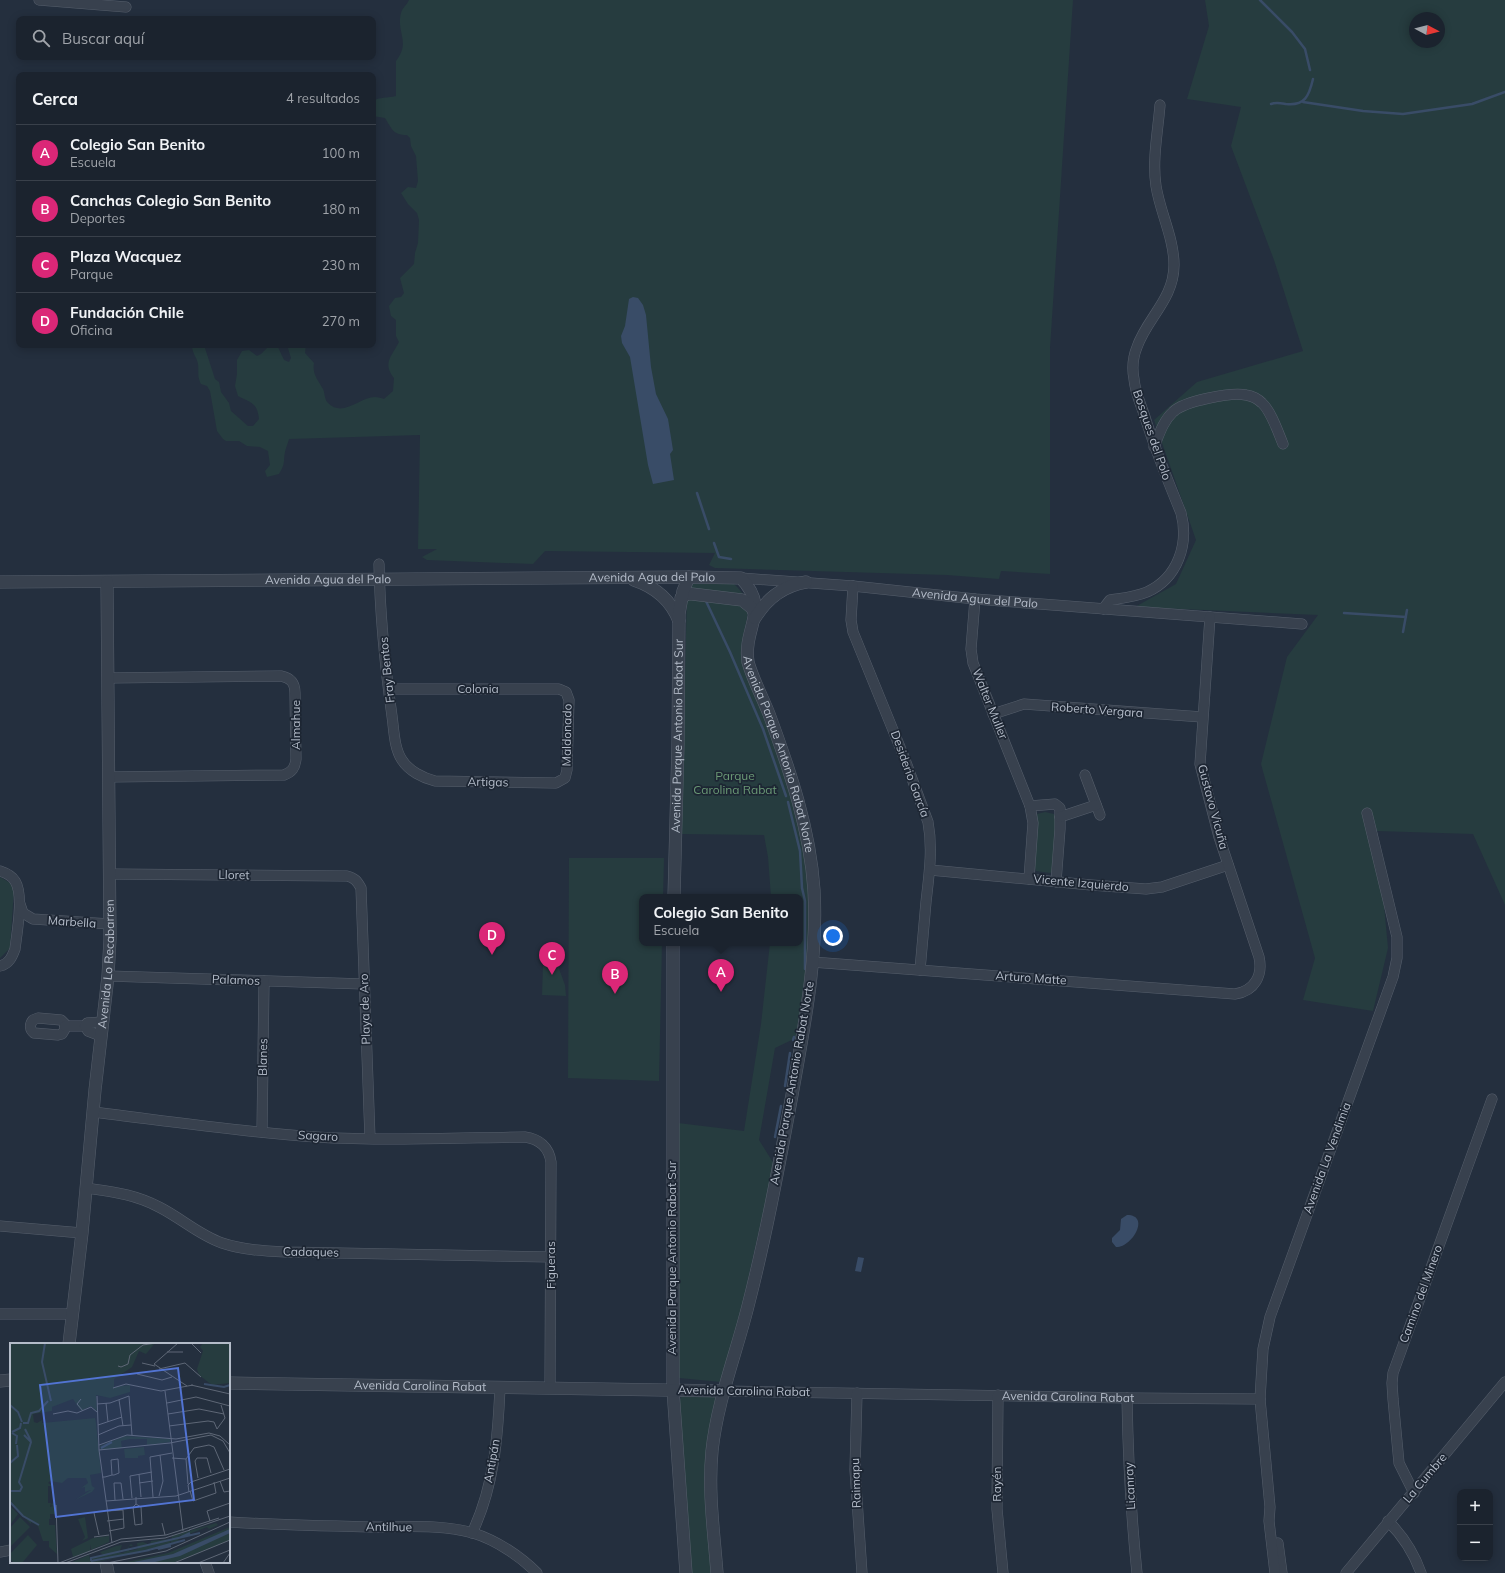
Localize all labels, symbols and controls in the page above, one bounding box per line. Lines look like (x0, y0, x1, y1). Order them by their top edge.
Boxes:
north arrow (1409, 12, 1445, 48)
search box (16, 16, 376, 60)
icon: search (30, 27, 52, 49)
text: Buscar aquí (62, 29, 144, 48)
text: Cerca (32, 88, 78, 109)
text: 4 resultados (286, 90, 360, 106)
text: Colegio San Benito (70, 135, 205, 154)
text: A (40, 145, 50, 161)
text: 100 m (322, 145, 360, 161)
text: Escuela (70, 154, 116, 170)
text: Canchas Colegio San Benito (70, 191, 271, 210)
text: B (41, 201, 49, 217)
text: 180 m (322, 201, 360, 217)
text: Deportes (70, 210, 125, 226)
text: Plaza Wacquez (70, 247, 181, 266)
text: C (41, 257, 49, 273)
text: 230 m (322, 257, 360, 273)
text: Parque (70, 266, 113, 282)
text: Fundación Chile (70, 303, 184, 322)
text: D (40, 313, 50, 329)
text: 270 m (322, 313, 360, 329)
text: Oficina (70, 322, 112, 338)
street label: Bosques del Polo (1130, 388, 1175, 482)
street label: Avenida Agua del Palo (589, 569, 715, 585)
street label: Avenida Agua del Palo (265, 571, 391, 587)
street label: Avenida Agua del Palo (911, 584, 1039, 611)
street label: Fray Bentos (376, 636, 397, 704)
street label: Avenida Parque Antonio Rabat Sur (668, 638, 686, 833)
street label: Avenida Parque Antonio Rabat Norte (740, 655, 817, 854)
street label: Walter Muller (970, 666, 1012, 742)
street label: Colonia (457, 681, 499, 696)
street label: Roberto Vergara (1051, 699, 1143, 720)
street label: Almahue (288, 700, 303, 750)
street label: Maldonado (558, 703, 575, 766)
street label: Desiderio García (888, 728, 933, 819)
street label: Gustavo Vicuña (1195, 763, 1232, 851)
park label: Parque Carolina Rabat (693, 768, 777, 797)
street label: Artigas (467, 774, 509, 789)
street label: Lloret (218, 867, 250, 882)
street label: Vicente Izquierdo (1033, 871, 1129, 894)
popup (639, 894, 803, 946)
street label: Avenida Lo Recabarren (94, 899, 117, 1029)
text: Colegio San Benito (653, 903, 789, 922)
street label: Marbella (47, 912, 97, 931)
pin: D (479, 922, 505, 955)
text: Escuela (653, 922, 699, 938)
your location (823, 926, 843, 946)
pin: C (539, 942, 565, 975)
pin: A (708, 959, 734, 992)
pin: B (602, 961, 628, 994)
street label: Arturo Matte (995, 968, 1067, 987)
street label: Palamos (212, 971, 260, 988)
street label: Playa de Aro (356, 973, 373, 1045)
street label: Avenida Parque Antonio Rabat Norte (766, 980, 817, 1186)
street label: Blanes (255, 1038, 270, 1076)
street label: Avenida La Vendimia (1299, 1100, 1354, 1216)
street label: Sagaro (298, 1127, 339, 1144)
street label: Avenida Parque Antonio Rabat Sur (664, 1160, 679, 1355)
street label: Figueras (543, 1241, 558, 1289)
street label: Camino del Minero (1396, 1243, 1445, 1345)
street label: Cadaques (283, 1244, 339, 1259)
inset map (10, 1343, 230, 1563)
street label: Avenida Carolina Rabat (354, 1377, 486, 1394)
street label: Avenida Carolina Rabat (678, 1382, 810, 1399)
street label: Avenida Carolina Rabat (1002, 1388, 1134, 1405)
street label: Antipán (480, 1438, 503, 1484)
street label: La Cumbre (1399, 1450, 1450, 1506)
street label: Raimapu (847, 1458, 864, 1508)
street label: Licanray (1121, 1461, 1138, 1510)
street label: Rayén (989, 1466, 1004, 1502)
map controls (1457, 1489, 1493, 1561)
button: + (1457, 1489, 1493, 1525)
street label: Antilhue (366, 1519, 412, 1534)
button: − (1457, 1525, 1493, 1561)

